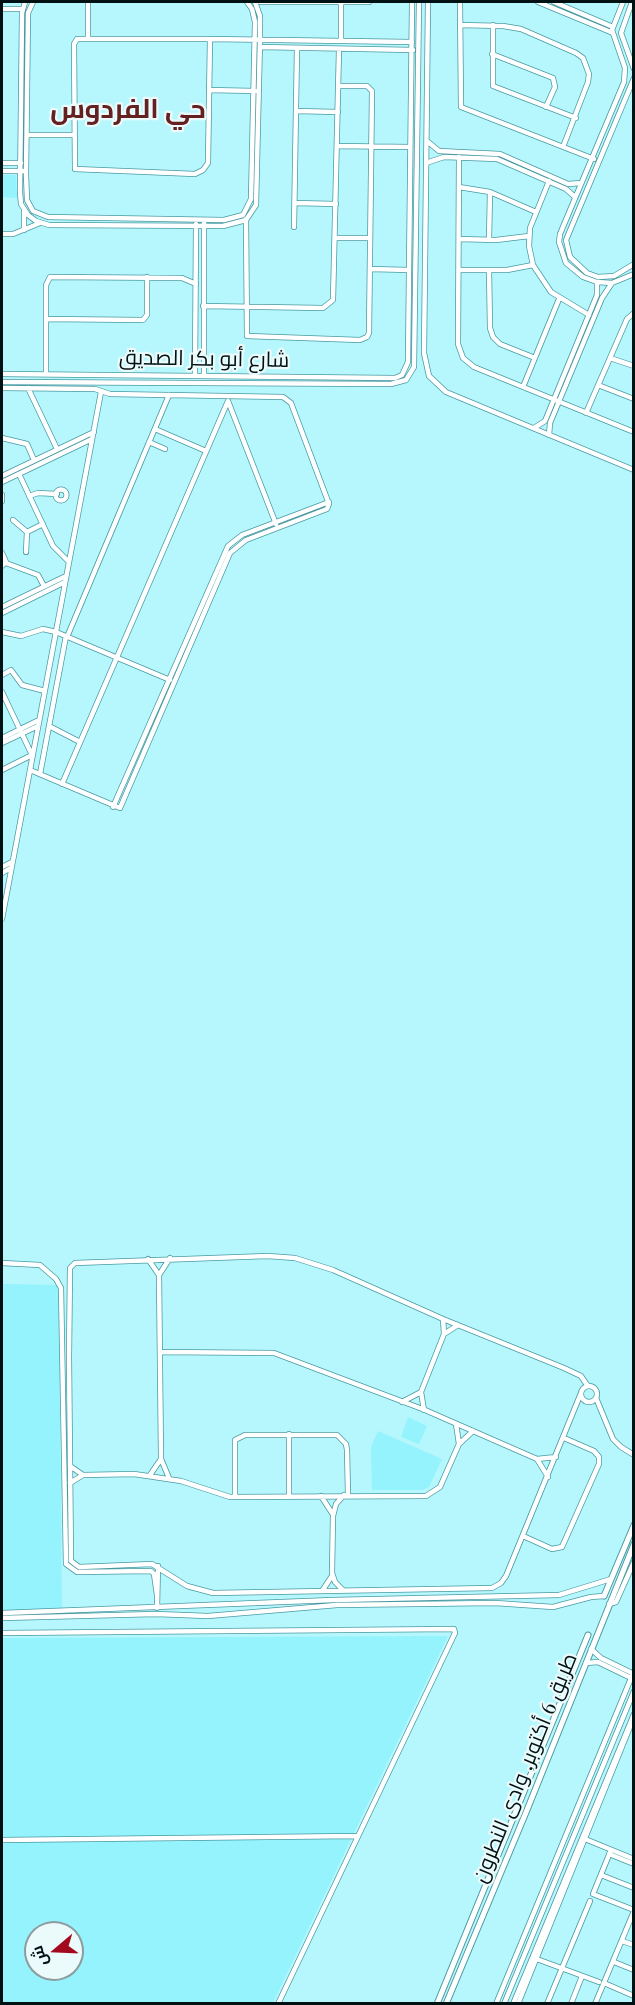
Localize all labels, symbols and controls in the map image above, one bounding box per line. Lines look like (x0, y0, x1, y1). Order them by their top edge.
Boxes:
district label: حي الفردوس (50, 94, 206, 126)
street label: شارع أبو بكر الصديق (119, 345, 289, 373)
street label: طريق 6 أكتوبر, وادى النطرون (467, 1650, 583, 1886)
north arrow (24, 1921, 84, 1981)
text: ش (25, 1943, 52, 1969)

